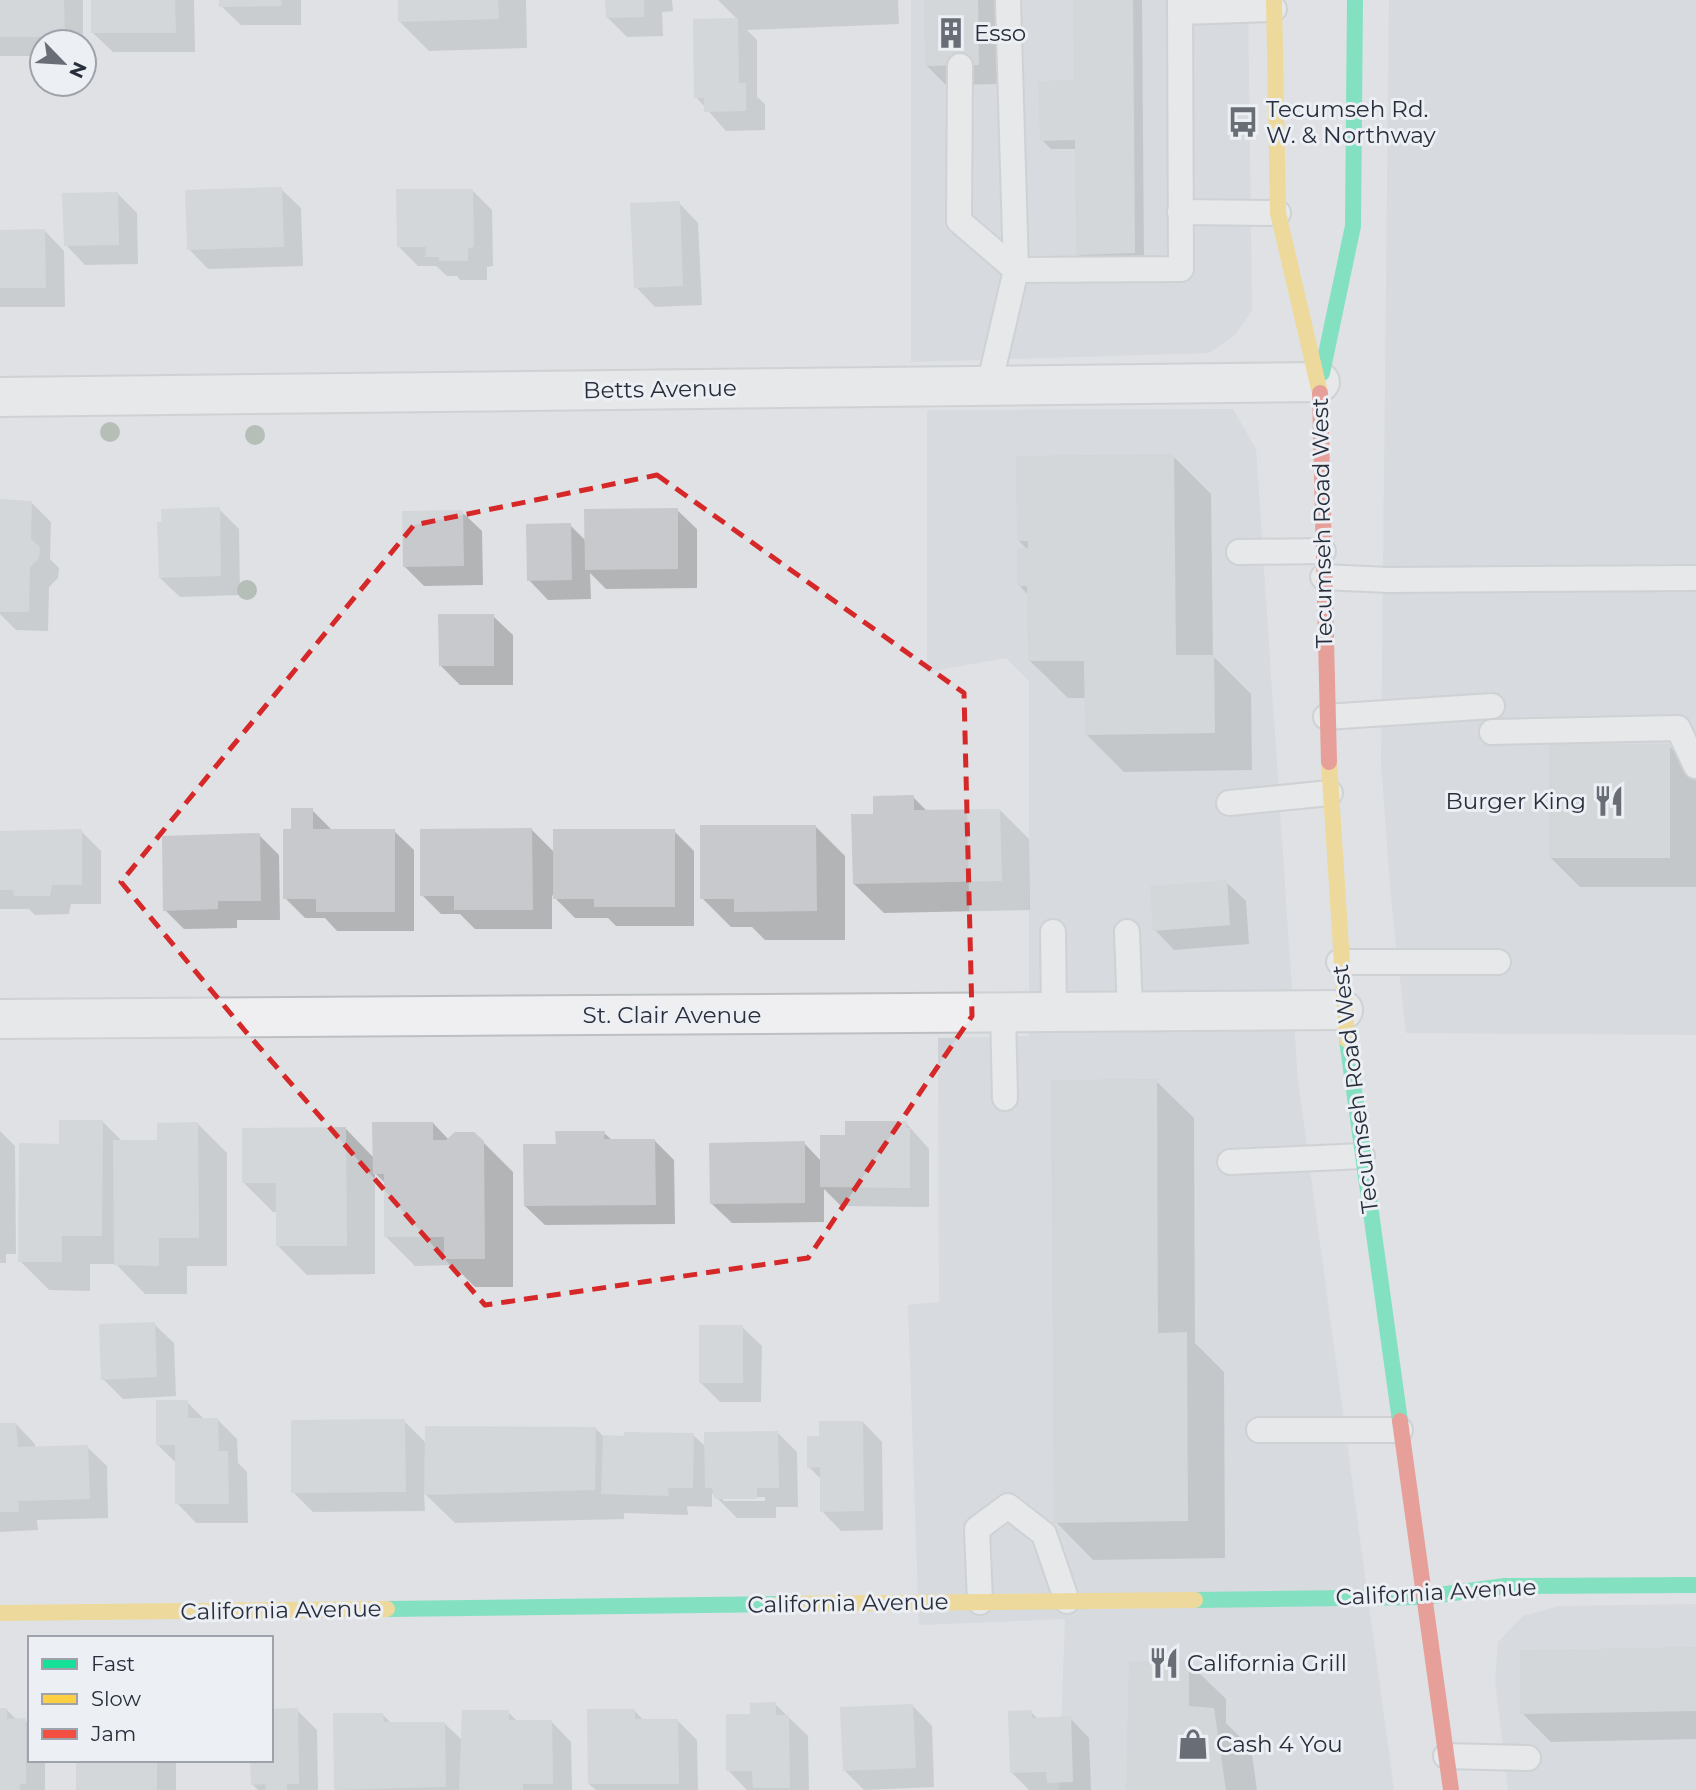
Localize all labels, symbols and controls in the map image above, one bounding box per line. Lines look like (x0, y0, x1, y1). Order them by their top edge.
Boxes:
building icon: Esso (934, 16, 968, 50)
place label: Esso (974, 19, 1026, 47)
north arrow (28, 28, 98, 98)
text: N (64, 58, 92, 82)
place label: Tecumseh Rd. W. & Northway (1266, 95, 1436, 149)
bus stop icon: Tecumseh Rd. W. & Northway (1226, 105, 1260, 139)
street label: Betts Avenue (583, 374, 737, 404)
street label: Tecumseh Road West (1306, 398, 1338, 648)
restaurant icon: Burger King (1592, 784, 1626, 818)
place label: Burger King (1446, 787, 1586, 815)
street label: Tecumseh Road West (1326, 963, 1384, 1215)
street label: St. Clair Avenue (583, 1001, 761, 1029)
street label: California Avenue (1335, 1573, 1537, 1611)
street label: California Avenue (747, 1587, 949, 1619)
street label: California Avenue (180, 1594, 382, 1626)
legend (28, 1636, 273, 1762)
restaurant icon: California Grill (1147, 1646, 1181, 1680)
place label: California Grill (1187, 1649, 1347, 1677)
text: Fast (91, 1651, 135, 1676)
text: Slow (91, 1686, 141, 1711)
text: Jam (90, 1721, 136, 1746)
shop icon: Cash 4 You (1176, 1727, 1210, 1761)
place label: Cash 4 You (1216, 1730, 1343, 1758)

